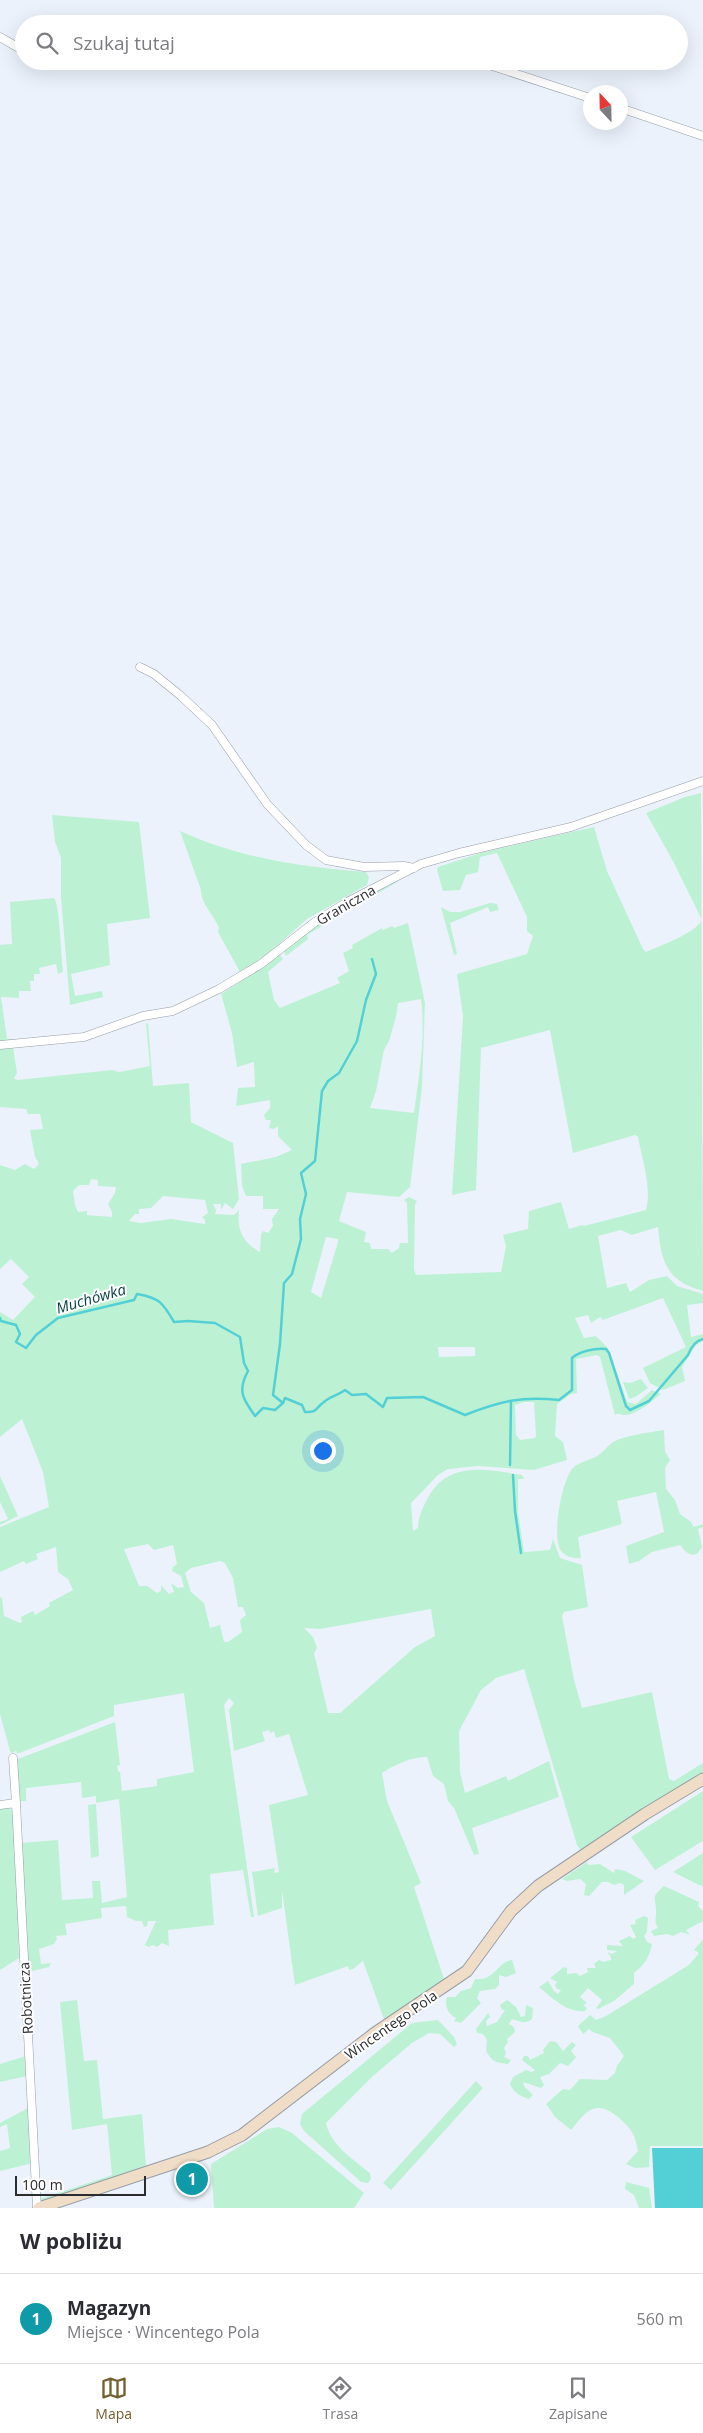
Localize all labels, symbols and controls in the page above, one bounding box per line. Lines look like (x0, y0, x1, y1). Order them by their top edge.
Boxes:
search box (15, 15, 688, 70)
icon: search (33, 29, 61, 57)
text: Szukaj tutaj (73, 30, 175, 56)
north arrow (583, 85, 628, 130)
street label: Graniczna (313, 880, 379, 929)
water label: Muchówka (54, 1278, 128, 1318)
your location (310, 1438, 336, 1464)
street label: Robotnicza (14, 1961, 37, 2035)
street label: Wincentego Pola (341, 1986, 441, 2064)
pin: 1 (176, 2160, 208, 2198)
scale bar (15, 2173, 146, 2196)
text: 100 m (22, 2175, 63, 2194)
text: W pobliżu (20, 2227, 122, 2255)
text: Magazyn (67, 2295, 151, 2321)
text: 1 (31, 2308, 41, 2330)
text: 560 m (637, 2308, 683, 2330)
text: Miejsce · Wincentego Pola (67, 2321, 260, 2343)
tab: Mapa (95, 2374, 132, 2423)
tab: Trasa (323, 2374, 358, 2423)
tab: Zapisane (549, 2374, 608, 2423)

